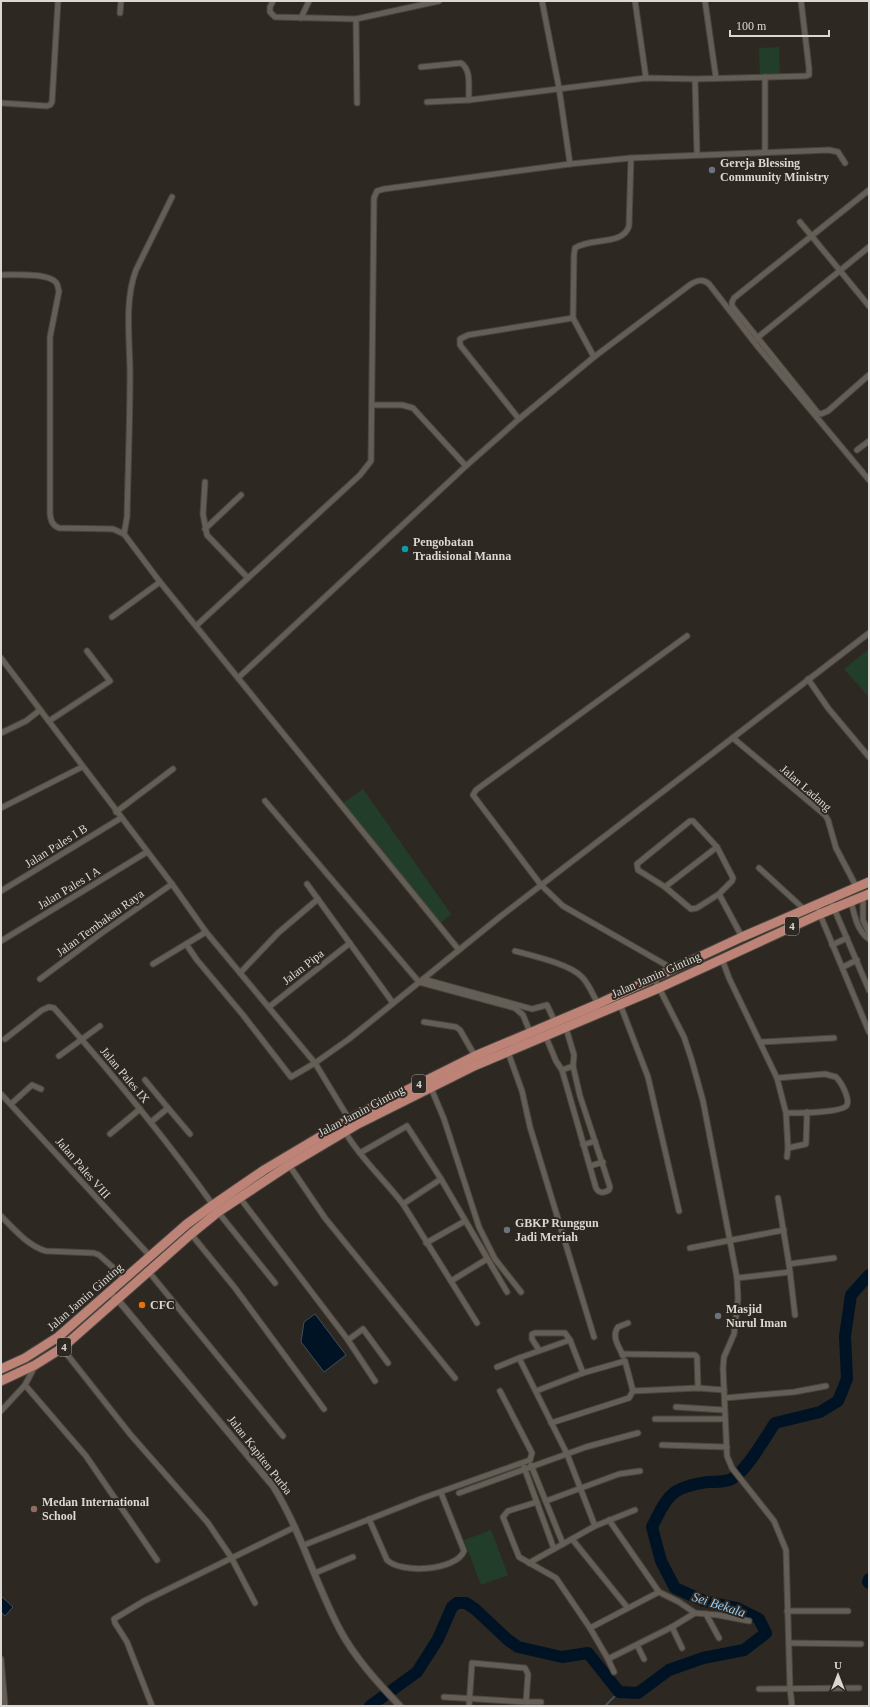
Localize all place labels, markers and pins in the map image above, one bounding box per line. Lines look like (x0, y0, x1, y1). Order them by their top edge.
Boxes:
place label: Gereja Blessing Community Ministry (720, 156, 829, 184)
marker: Gereja Blessing Community Ministry (707, 165, 717, 175)
place label: Pengobatan Tradisional Manna (413, 535, 511, 563)
marker: Pengobatan Tradisional Manna (400, 544, 410, 554)
place label: GBKP Runggun Jadi Meriah (515, 1216, 599, 1244)
marker: GBKP Runggun Jadi Meriah (502, 1225, 512, 1235)
place label: CFC (150, 1298, 175, 1312)
marker: CFC (137, 1300, 147, 1310)
place label: Masjid Nurul Iman (726, 1302, 787, 1330)
marker: Masjid Nurul Iman (713, 1311, 723, 1321)
place label: Medan International School (42, 1495, 150, 1523)
marker: Medan International School (29, 1504, 39, 1514)

